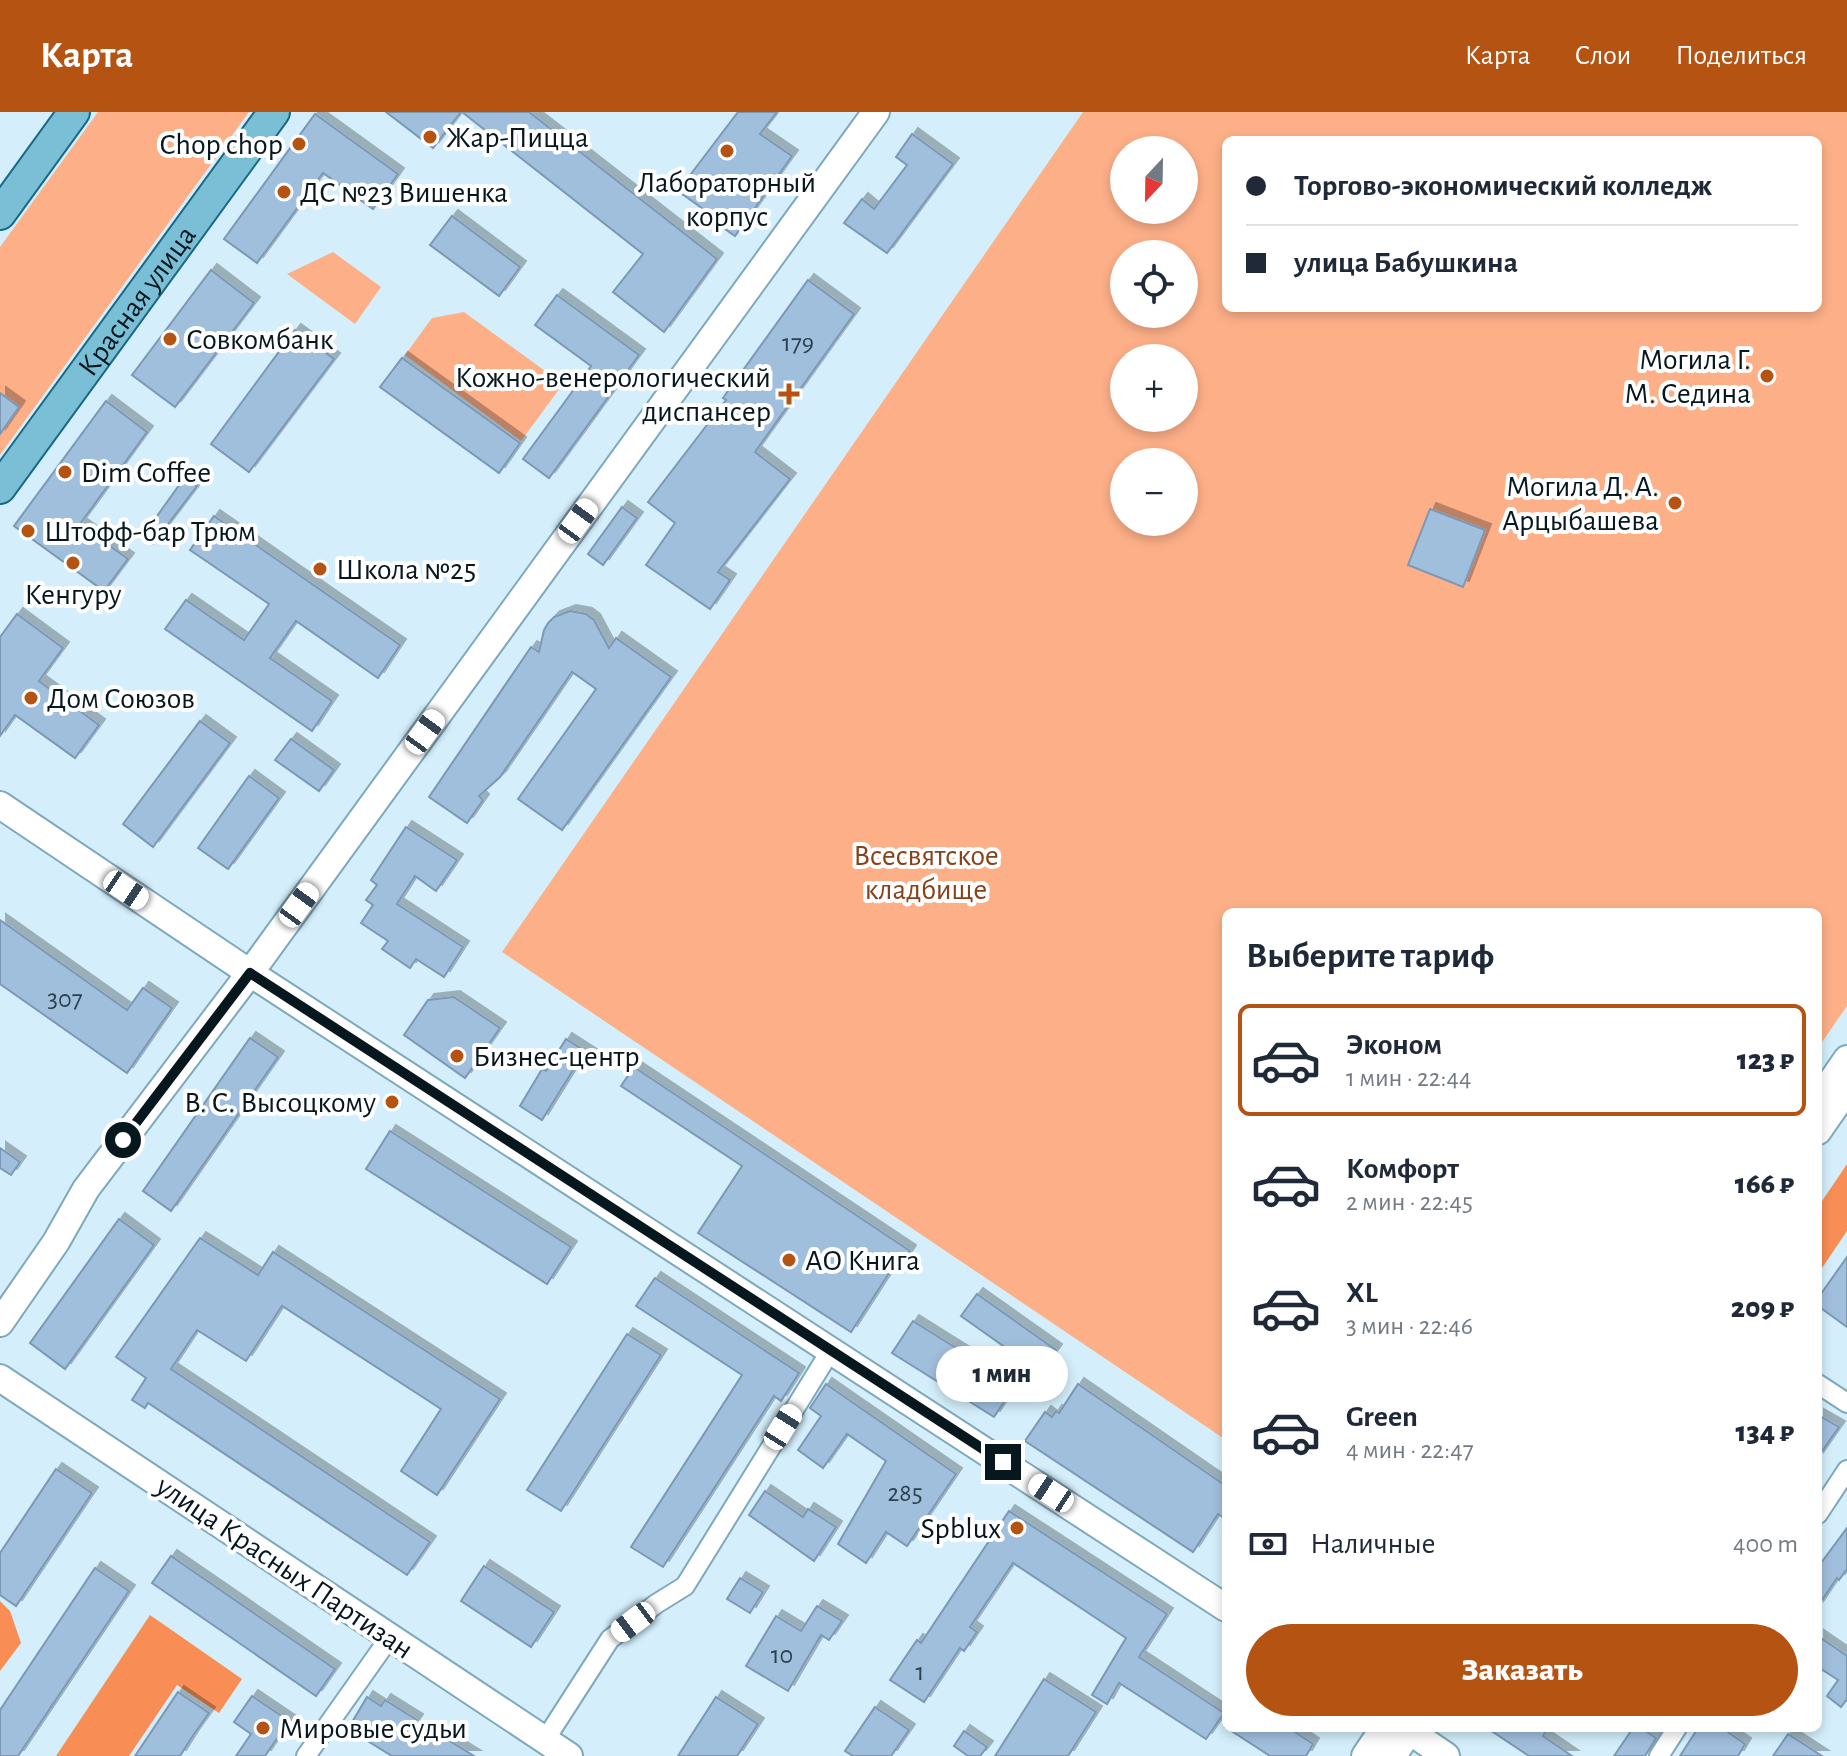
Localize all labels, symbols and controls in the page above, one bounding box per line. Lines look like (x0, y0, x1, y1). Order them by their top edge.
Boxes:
text: Карта (40, 37, 133, 75)
text: Карта (1465, 42, 1531, 70)
text: Слои (1575, 42, 1631, 70)
text: Поделиться (1675, 42, 1807, 70)
place label: Жар-Пицца (446, 123, 589, 153)
marker: Жар-Пицца (421, 128, 439, 146)
place label: Chop chop (160, 130, 283, 160)
marker: Chop chop (290, 135, 308, 153)
north arrow (1110, 136, 1198, 224)
map controls (1110, 136, 1198, 536)
marker: Лабораторный корпус (718, 142, 736, 160)
place label: Лабораторный корпус (638, 168, 816, 232)
text: Торгово-экономический колледж (1294, 171, 1712, 201)
place label: ДС №23 Вишенка (300, 178, 508, 208)
marker: ДС №23 Вишенка (275, 183, 293, 201)
street label: Красная улица (73, 220, 202, 382)
button: locate (1110, 240, 1198, 328)
text: улица Бабушкина (1294, 248, 1518, 278)
place label: Совкомбанк (186, 325, 334, 355)
marker: Совкомбанк (161, 330, 179, 348)
house number: 179 (782, 330, 814, 356)
button: + (1110, 344, 1198, 432)
place label: Могила Г. М. Седина (1624, 345, 1751, 409)
place label: Кожно-венерологический диспансер (455, 363, 771, 427)
marker: Могила Г. М. Седина (1758, 367, 1776, 385)
marker: Кожно-венерологический диспансер (778, 383, 800, 405)
button: − (1110, 448, 1198, 536)
place label: Dim Coffee (81, 458, 211, 488)
marker: Dim Coffee (56, 463, 74, 481)
place label: Могила Д. А. Арцыбашева (1502, 472, 1659, 536)
marker: Могила Д. А. Арцыбашева (1666, 494, 1684, 512)
car (554, 495, 602, 547)
place label: Штофф-бар Трюм (44, 517, 256, 547)
marker: Штофф-бар Трюм (19, 522, 37, 540)
marker: Кенгуру (64, 554, 82, 572)
place label: Школа №25 (336, 555, 476, 585)
marker: Школа №25 (311, 560, 329, 578)
place label: Кенгуру (24, 580, 122, 610)
place label: Дом Союзов (47, 684, 195, 714)
marker: Дом Союзов (22, 689, 40, 707)
car (401, 706, 449, 758)
park label: Всесвятское кладбище (853, 841, 999, 905)
car (99, 867, 153, 913)
car (275, 879, 323, 931)
text: Выберите тариф (1246, 938, 1494, 974)
house number: 307 (47, 986, 83, 1012)
icon: car (1250, 1024, 1322, 1096)
text: Эконом (1346, 1030, 1442, 1060)
place label: Бизнес-центр (473, 1042, 640, 1072)
text: 123 ₽ (1737, 1045, 1794, 1075)
marker: Бизнес-центр (448, 1047, 466, 1065)
text: 1 мин · 22:44 (1346, 1065, 1472, 1091)
place label: В. С. Высоцкому (184, 1088, 376, 1118)
marker: В. С. Высоцкому (383, 1093, 401, 1111)
route start (105, 1122, 141, 1158)
icon: car (1250, 1148, 1322, 1220)
text: Комфорт (1346, 1154, 1459, 1184)
text: 166 ₽ (1735, 1169, 1794, 1199)
text: 2 мин · 22:45 (1346, 1189, 1473, 1215)
place label: АО Книга (805, 1246, 920, 1276)
marker: АО Книга (780, 1251, 798, 1269)
icon: car (1250, 1272, 1322, 1344)
text: XL (1346, 1278, 1378, 1308)
text: 209 ₽ (1731, 1293, 1794, 1323)
text: 3 мин · 22:46 (1346, 1313, 1473, 1339)
callout: 1 мин (937, 1346, 1069, 1402)
text: 1 мин (973, 1361, 1031, 1387)
icon: car (1250, 1396, 1322, 1468)
car (760, 1400, 806, 1454)
text: Green (1346, 1402, 1418, 1432)
text: 134 ₽ (1736, 1417, 1794, 1447)
text: 4 мин · 22:47 (1346, 1437, 1473, 1463)
route end (985, 1444, 1021, 1480)
street label: улица Красных Партизан (150, 1470, 418, 1665)
car (1024, 1470, 1078, 1516)
house number: 285 (887, 1480, 923, 1506)
place label: Spblux (920, 1514, 1001, 1544)
marker: Spblux (1008, 1519, 1026, 1537)
icon: cash (1246, 1522, 1290, 1566)
text: Наличные (1310, 1529, 1436, 1559)
text: 400 m (1733, 1531, 1798, 1557)
car (607, 1598, 659, 1646)
button: Заказать (1246, 1624, 1798, 1716)
house number: 10 (771, 1642, 793, 1668)
house number: 1 (916, 1659, 924, 1685)
place label: Мировые судьи (279, 1714, 467, 1744)
marker: Мировые судьи (254, 1719, 272, 1737)

